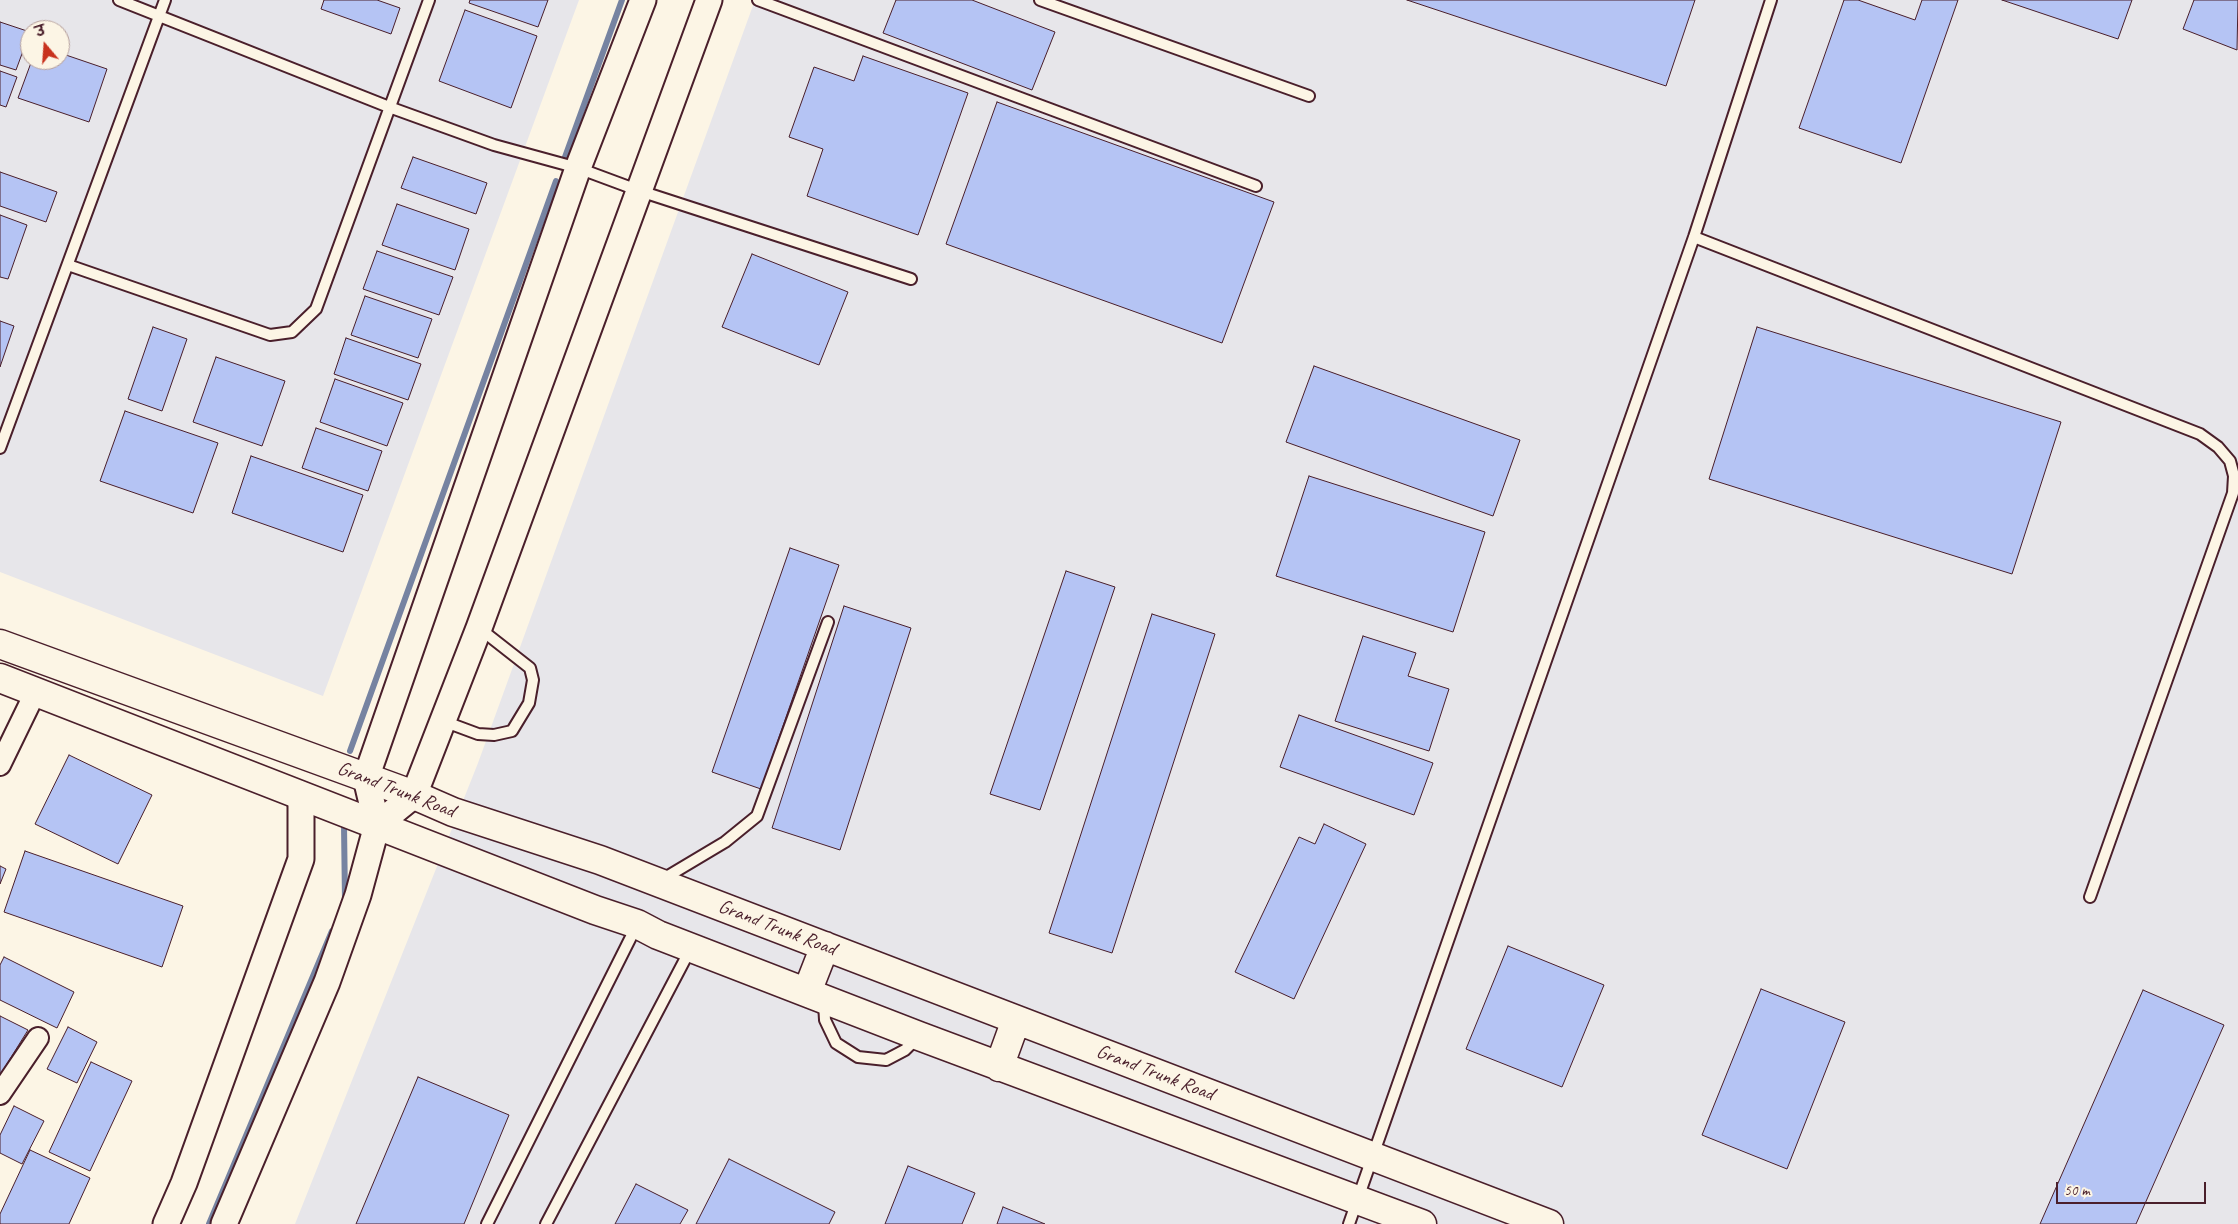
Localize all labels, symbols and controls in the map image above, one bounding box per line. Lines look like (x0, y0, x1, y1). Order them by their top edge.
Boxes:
north arrow (20, 20, 70, 70)
text: उ (33, 22, 48, 41)
street label: Grand Trunk Road (334, 757, 458, 823)
street label: Grand Trunk Road (715, 895, 839, 961)
street label: Grand Trunk Road (1093, 1040, 1217, 1106)
scale bar (2058, 1172, 2208, 1204)
text: 50 m (2064, 1181, 2090, 1200)

